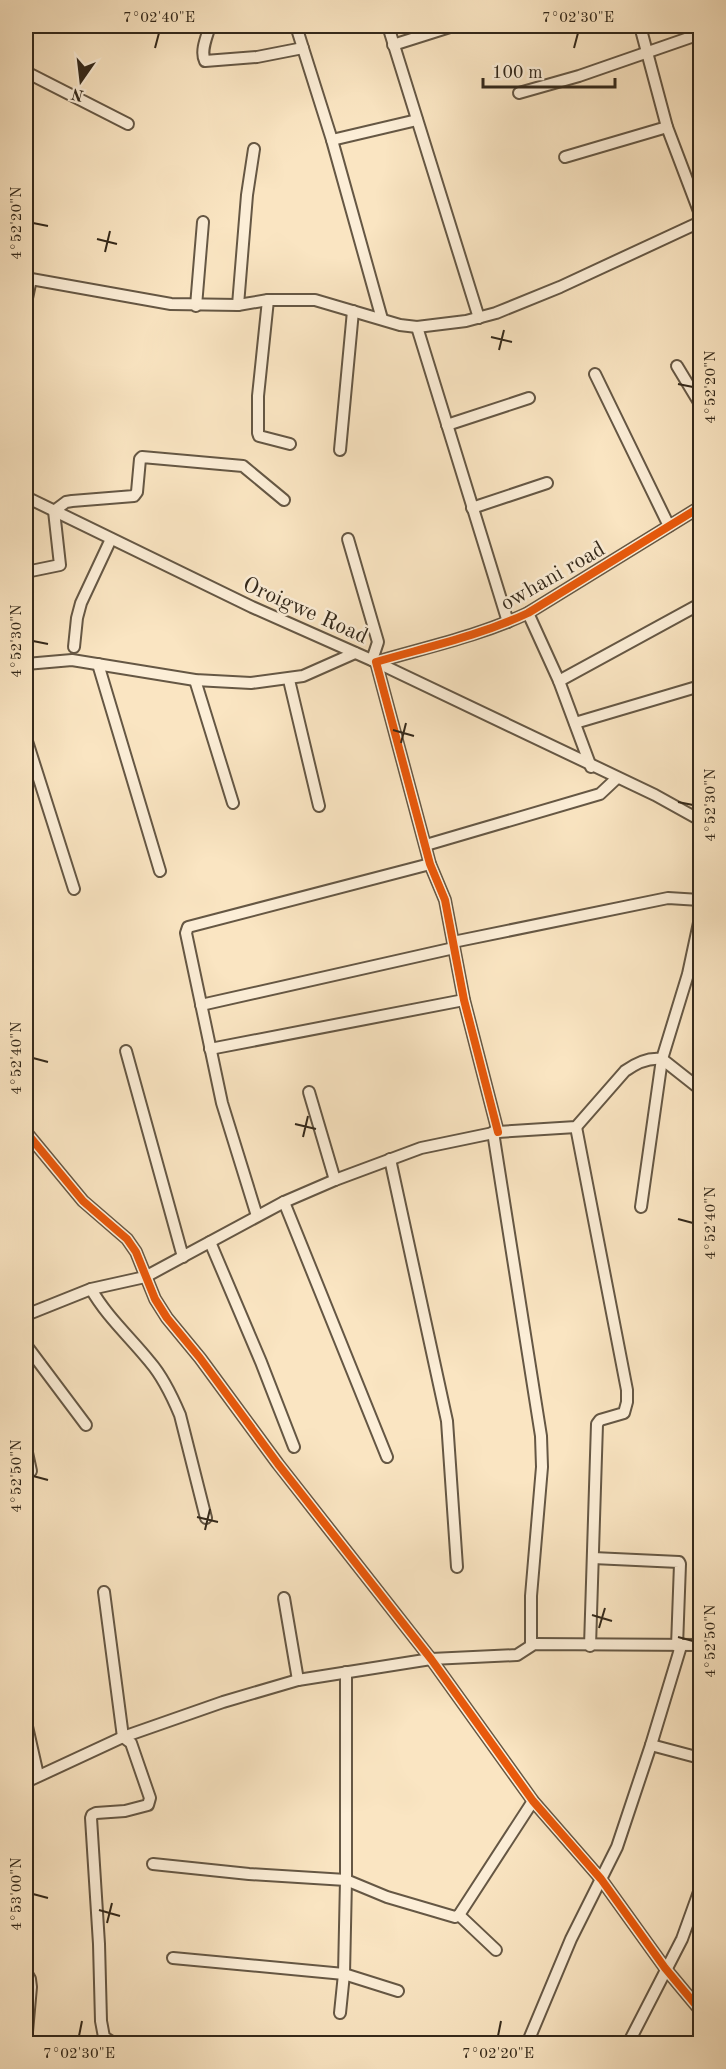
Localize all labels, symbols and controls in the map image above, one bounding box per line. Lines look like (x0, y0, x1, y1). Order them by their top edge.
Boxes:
text: 7°02'40"E (123, 11, 195, 26)
text: 7°02'30"E (542, 11, 614, 26)
north arrow (51, 51, 111, 111)
scale bar (483, 51, 615, 89)
text: 100 m (492, 64, 543, 82)
text: N (69, 84, 86, 103)
text: 4°52'20"N (10, 186, 25, 260)
text: 4°52'20"N (704, 350, 719, 424)
street label: owhani road (497, 538, 609, 615)
street label: Oroigwe Road (239, 573, 371, 648)
text: 4°52'30"N (10, 604, 25, 678)
text: 4°52'30"N (704, 768, 719, 842)
text: 4°52'40"N (10, 1021, 25, 1095)
text: 4°52'40"N (704, 1186, 719, 1260)
text: 4°52'50"N (10, 1439, 25, 1513)
text: 4°52'50"N (704, 1604, 719, 1678)
text: 4°53'00"N (10, 1857, 25, 1931)
text: 7°02'30"E (43, 2047, 115, 2062)
text: 7°02'20"E (462, 2047, 534, 2062)

